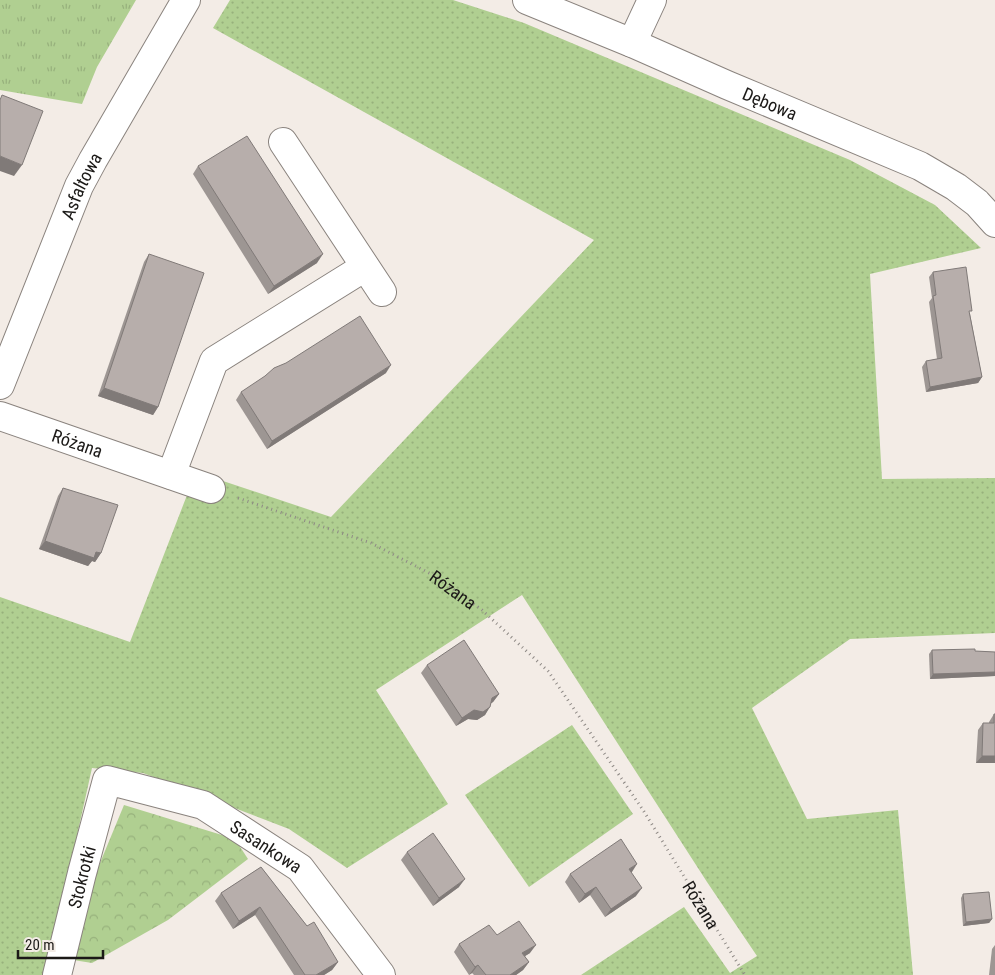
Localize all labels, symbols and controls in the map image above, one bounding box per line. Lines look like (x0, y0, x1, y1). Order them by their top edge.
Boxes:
street label: Dębowa (740, 82, 800, 124)
street label: Asfaltowa (56, 149, 106, 222)
street label: Różana (49, 424, 106, 461)
street label: Różana (426, 565, 481, 613)
street label: Sasankowa (227, 815, 306, 877)
street label: Stokrotki (63, 843, 99, 910)
street label: Różana (679, 877, 724, 932)
scale bar (18, 928, 102, 960)
text: 20 m (25, 936, 55, 954)

